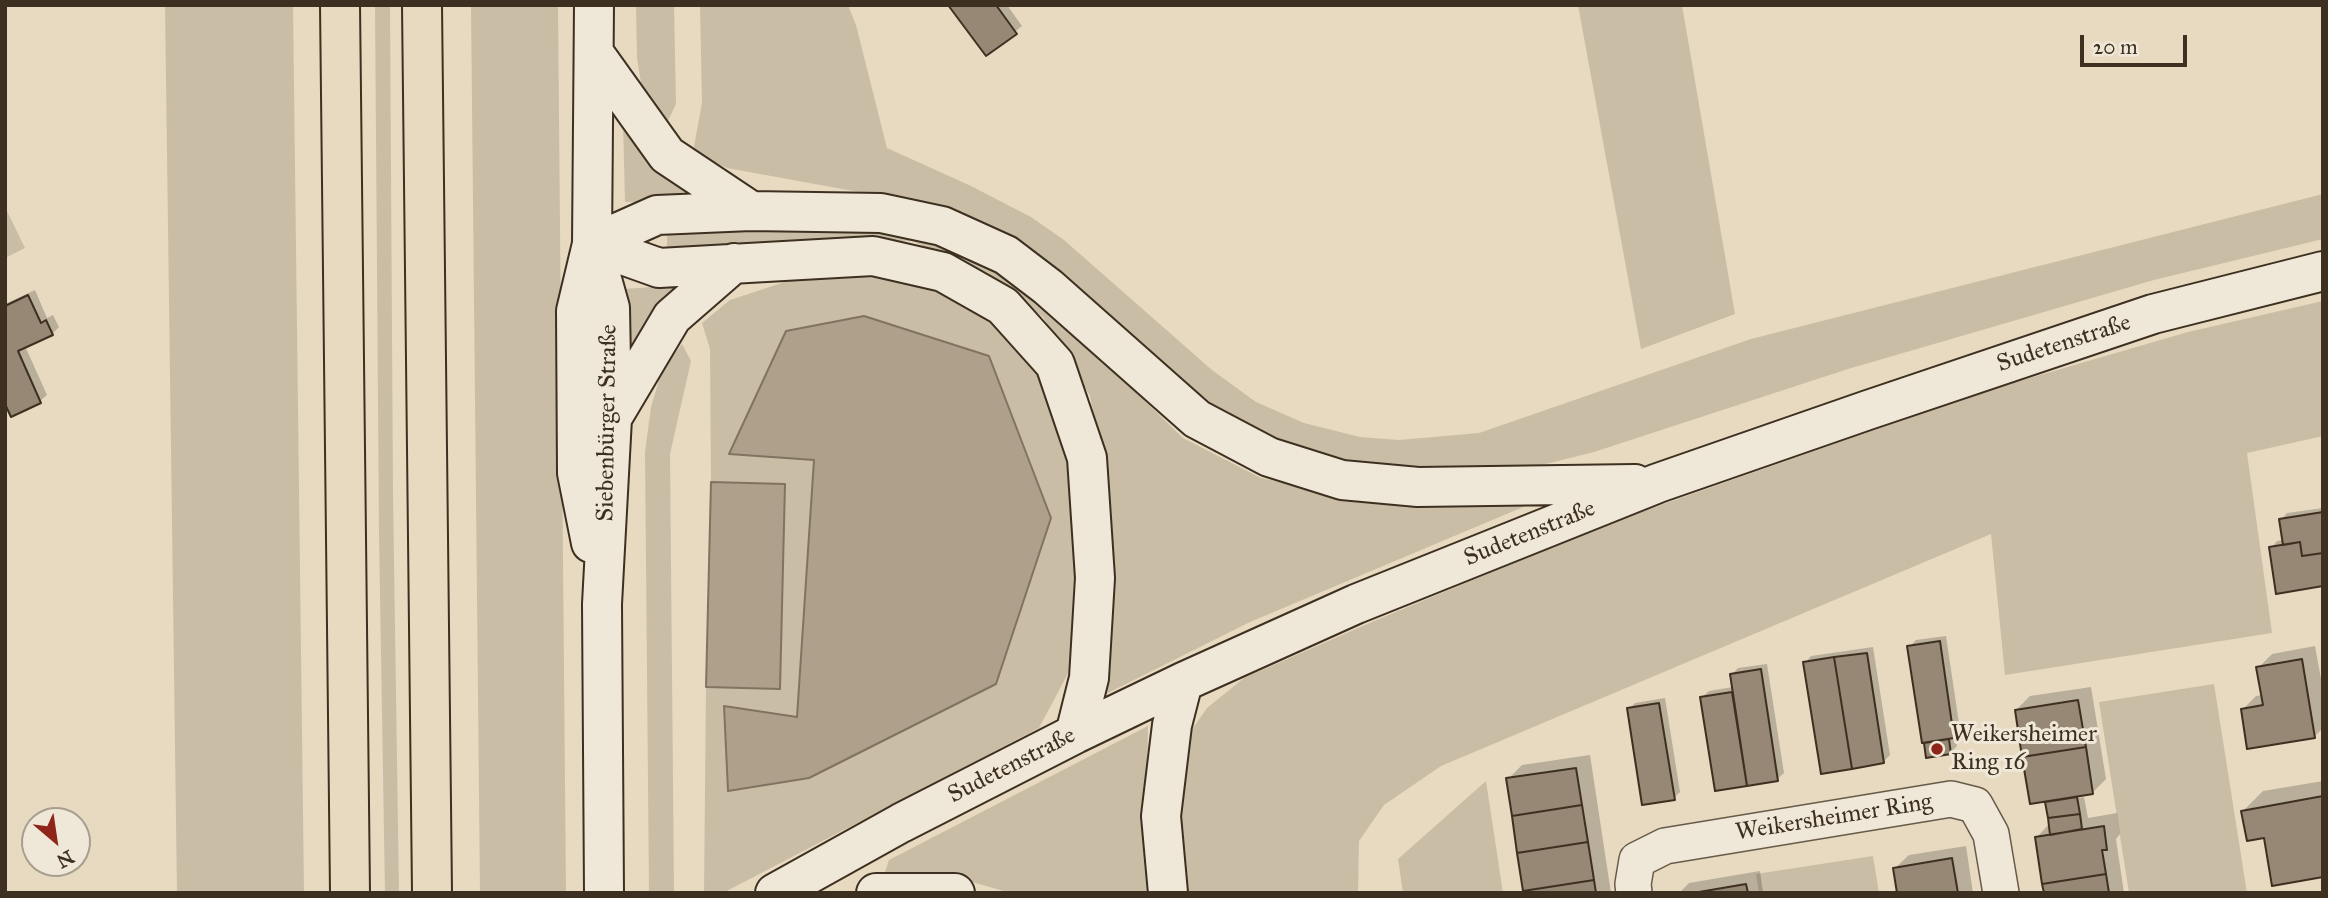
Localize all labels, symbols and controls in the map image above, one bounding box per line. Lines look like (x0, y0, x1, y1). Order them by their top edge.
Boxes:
scale bar (2083, 21, 2190, 65)
text: 20 m (2093, 34, 2138, 60)
street label: Sudetenstraße (1993, 309, 2135, 379)
street label: Siebenbürger Straße (592, 324, 624, 522)
street label: Sudetenstraße (1460, 495, 1600, 573)
place label: Weikersheimer Ring 16 (1951, 721, 2097, 777)
street label: Sudetenstraße (944, 722, 1080, 810)
marker: Weikersheimer Ring 16 (1929, 741, 1945, 757)
street label: Weikersheimer Ring (1734, 788, 1934, 848)
north arrow (21, 807, 91, 877)
text: N (53, 845, 78, 873)

